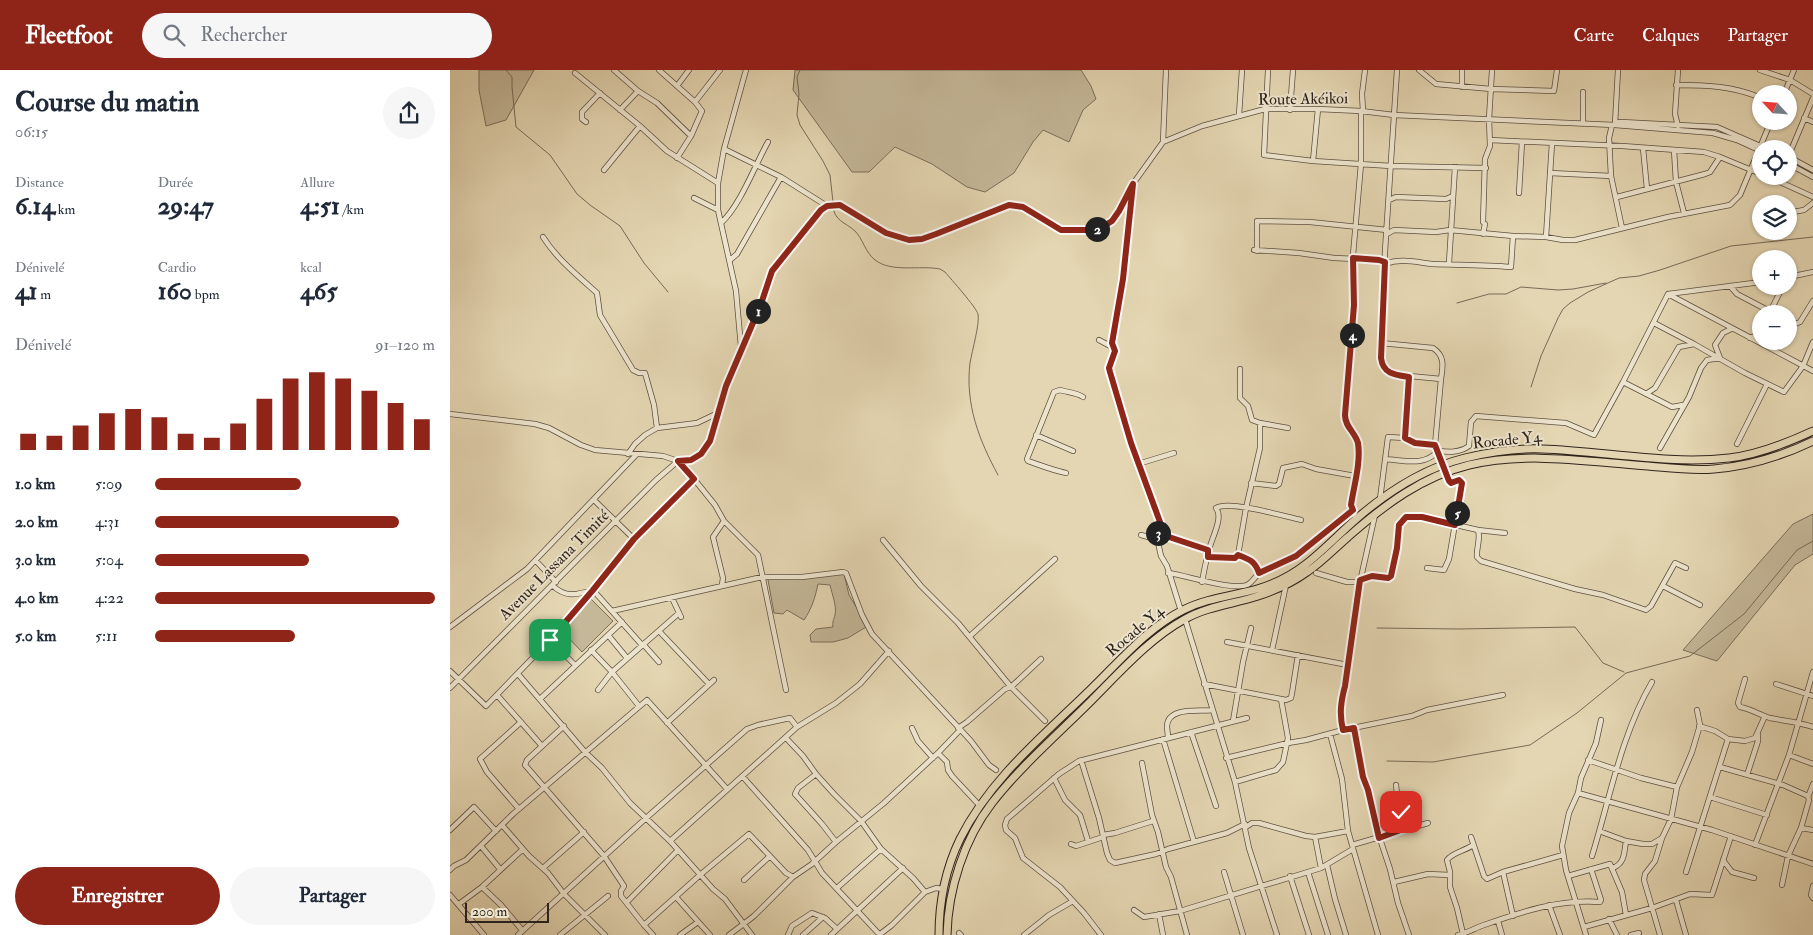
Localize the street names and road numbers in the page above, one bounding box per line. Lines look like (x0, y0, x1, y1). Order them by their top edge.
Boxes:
street label: Route Akéikoi (1258, 88, 1348, 110)
street label: Rocade Y4 (1471, 426, 1544, 454)
street label: Avenue Lassana Timité (494, 505, 614, 625)
street label: Rocade Y4 (1102, 600, 1169, 661)

